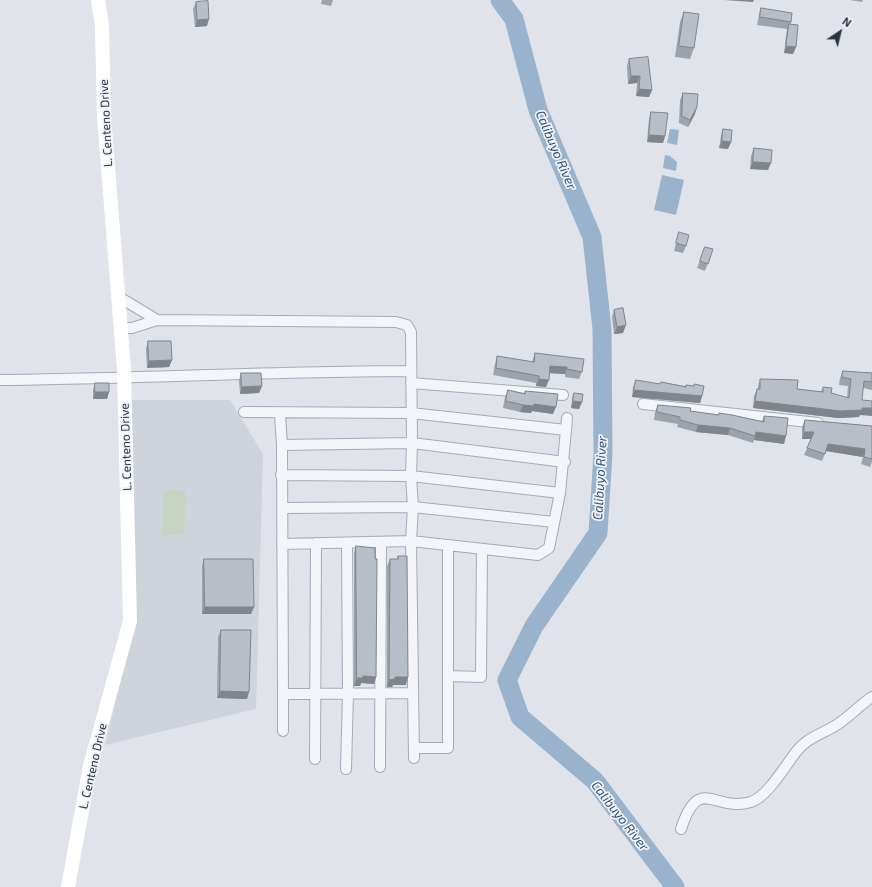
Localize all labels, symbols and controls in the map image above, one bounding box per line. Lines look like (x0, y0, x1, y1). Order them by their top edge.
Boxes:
north arrow (820, 12, 860, 52)
text: N (840, 14, 854, 29)
street label: L. Centeno Drive (97, 79, 115, 167)
water label: Calibuyo River (532, 108, 580, 192)
street label: L. Centeno Drive (117, 403, 135, 491)
water label: Calibuyo River (590, 436, 610, 520)
street label: L. Centeno Drive (76, 722, 110, 810)
water label: Calibuyo River (588, 778, 652, 854)

